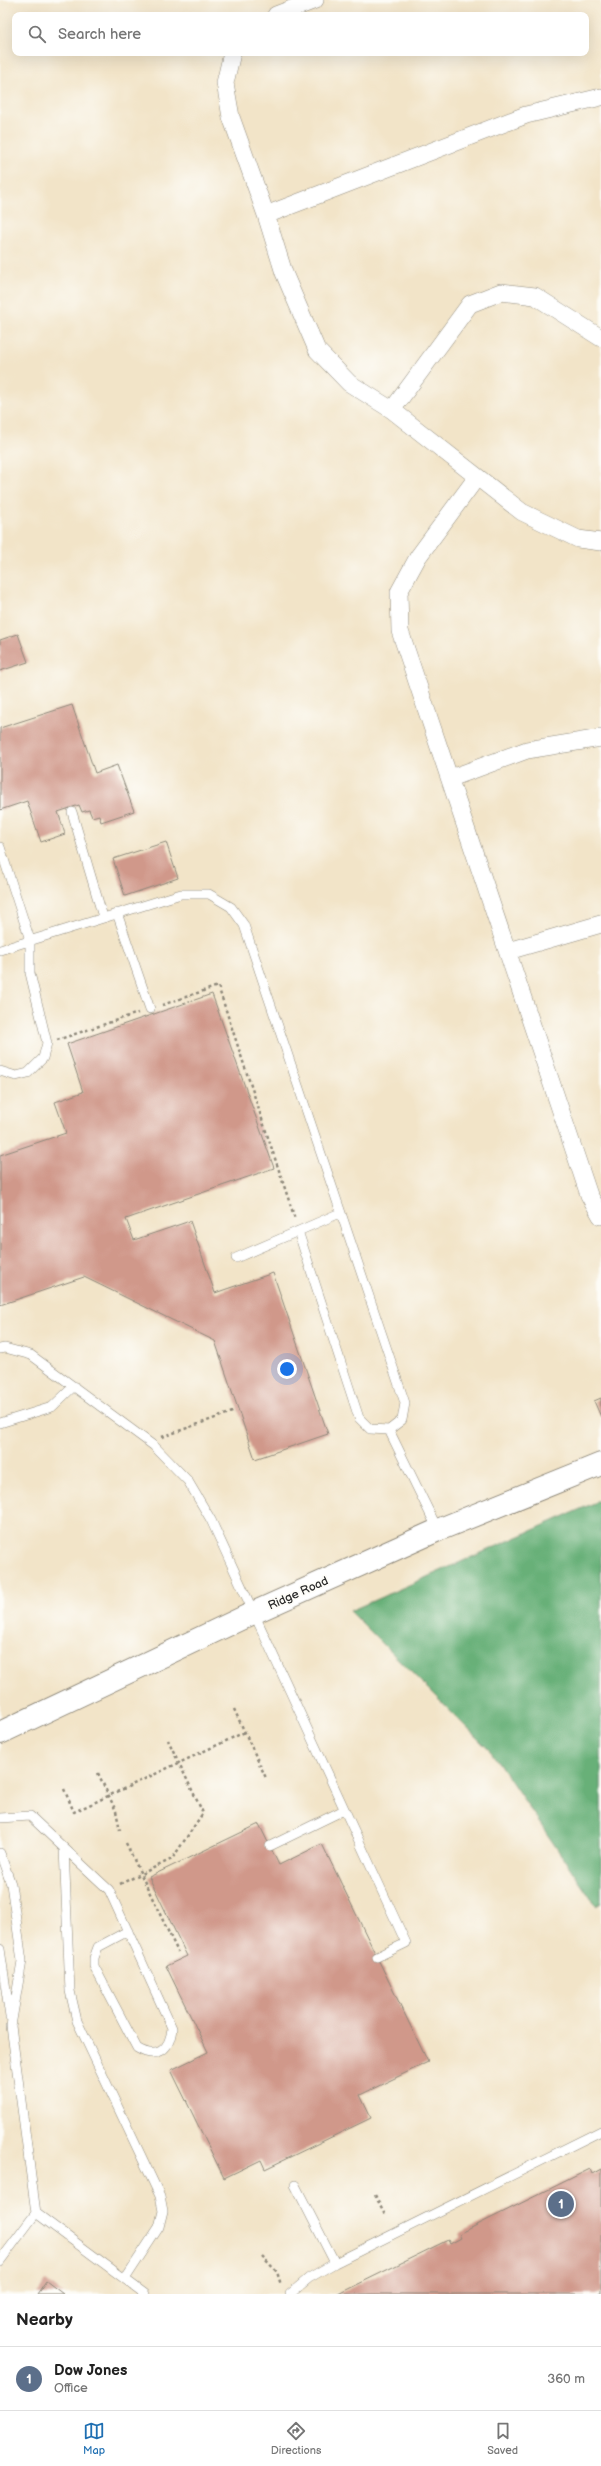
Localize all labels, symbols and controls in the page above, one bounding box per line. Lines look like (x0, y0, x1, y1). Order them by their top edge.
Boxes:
search box (12, 12, 589, 56)
icon: search (26, 23, 48, 45)
text: Search here (58, 25, 141, 44)
your location (277, 1359, 297, 1379)
street label: Ridge Road (266, 1573, 331, 1613)
pin: 1 (548, 2189, 574, 2219)
text: Nearby (16, 2310, 73, 2330)
text: Dow Jones (54, 2361, 127, 2380)
text: 1 (26, 2371, 32, 2387)
text: 360 m (547, 2371, 585, 2387)
text: Office (54, 2380, 88, 2396)
tab: Map (83, 2420, 105, 2457)
tab: Directions (271, 2420, 321, 2457)
tab: Saved (487, 2420, 518, 2457)

